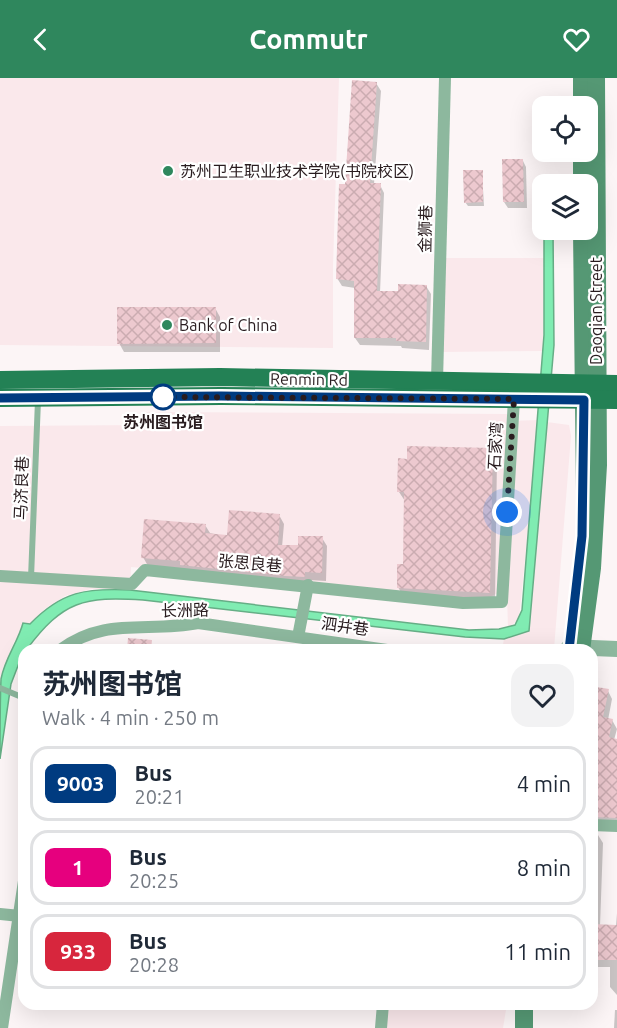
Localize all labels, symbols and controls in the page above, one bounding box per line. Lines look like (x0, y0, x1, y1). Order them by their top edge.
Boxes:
icon: back (24, 23, 57, 56)
icon: heart (560, 23, 593, 56)
text: Commutr (249, 24, 368, 54)
map controls (532, 96, 598, 240)
button: locate (532, 96, 598, 162)
place label: 苏州卫生职业技术学院(书院校区) (180, 162, 414, 181)
marker: 苏州卫生职业技术学院(书院校区) (161, 164, 175, 178)
button: layers (532, 174, 598, 240)
street label: 金狮巷 (416, 205, 434, 253)
street label: Daoqian Street (587, 256, 605, 365)
place label: Bank of China (179, 316, 278, 334)
marker: Bank of China (160, 318, 174, 332)
street label: Renmin Rd (270, 369, 348, 389)
marker: 苏州图书馆 (150, 384, 176, 410)
place label: 苏州图书馆 (123, 413, 203, 431)
street label: 石家湾 (485, 422, 505, 470)
street label: 马济良巷 (11, 456, 31, 520)
your location (492, 497, 522, 527)
street label: 张思良巷 (217, 551, 283, 575)
street label: 长洲路 (161, 601, 209, 619)
street label: 泗井巷 (320, 614, 370, 638)
button: heart (511, 664, 574, 727)
text: 苏州图书馆 (42, 668, 182, 699)
text: Walk · 4 min · 250 m (42, 706, 219, 729)
text: Bus (134, 760, 172, 785)
text: 9003 (57, 771, 104, 795)
text: 4 min (517, 771, 571, 796)
text: 20:21 (134, 785, 184, 808)
text: Bus (129, 844, 167, 869)
text: 1 (72, 855, 84, 879)
text: 8 min (517, 855, 571, 880)
text: 20:25 (129, 869, 179, 892)
text: Bus (129, 928, 167, 953)
text: 933 (60, 939, 96, 963)
text: 11 min (504, 939, 571, 964)
text: 20:28 (129, 953, 179, 976)

